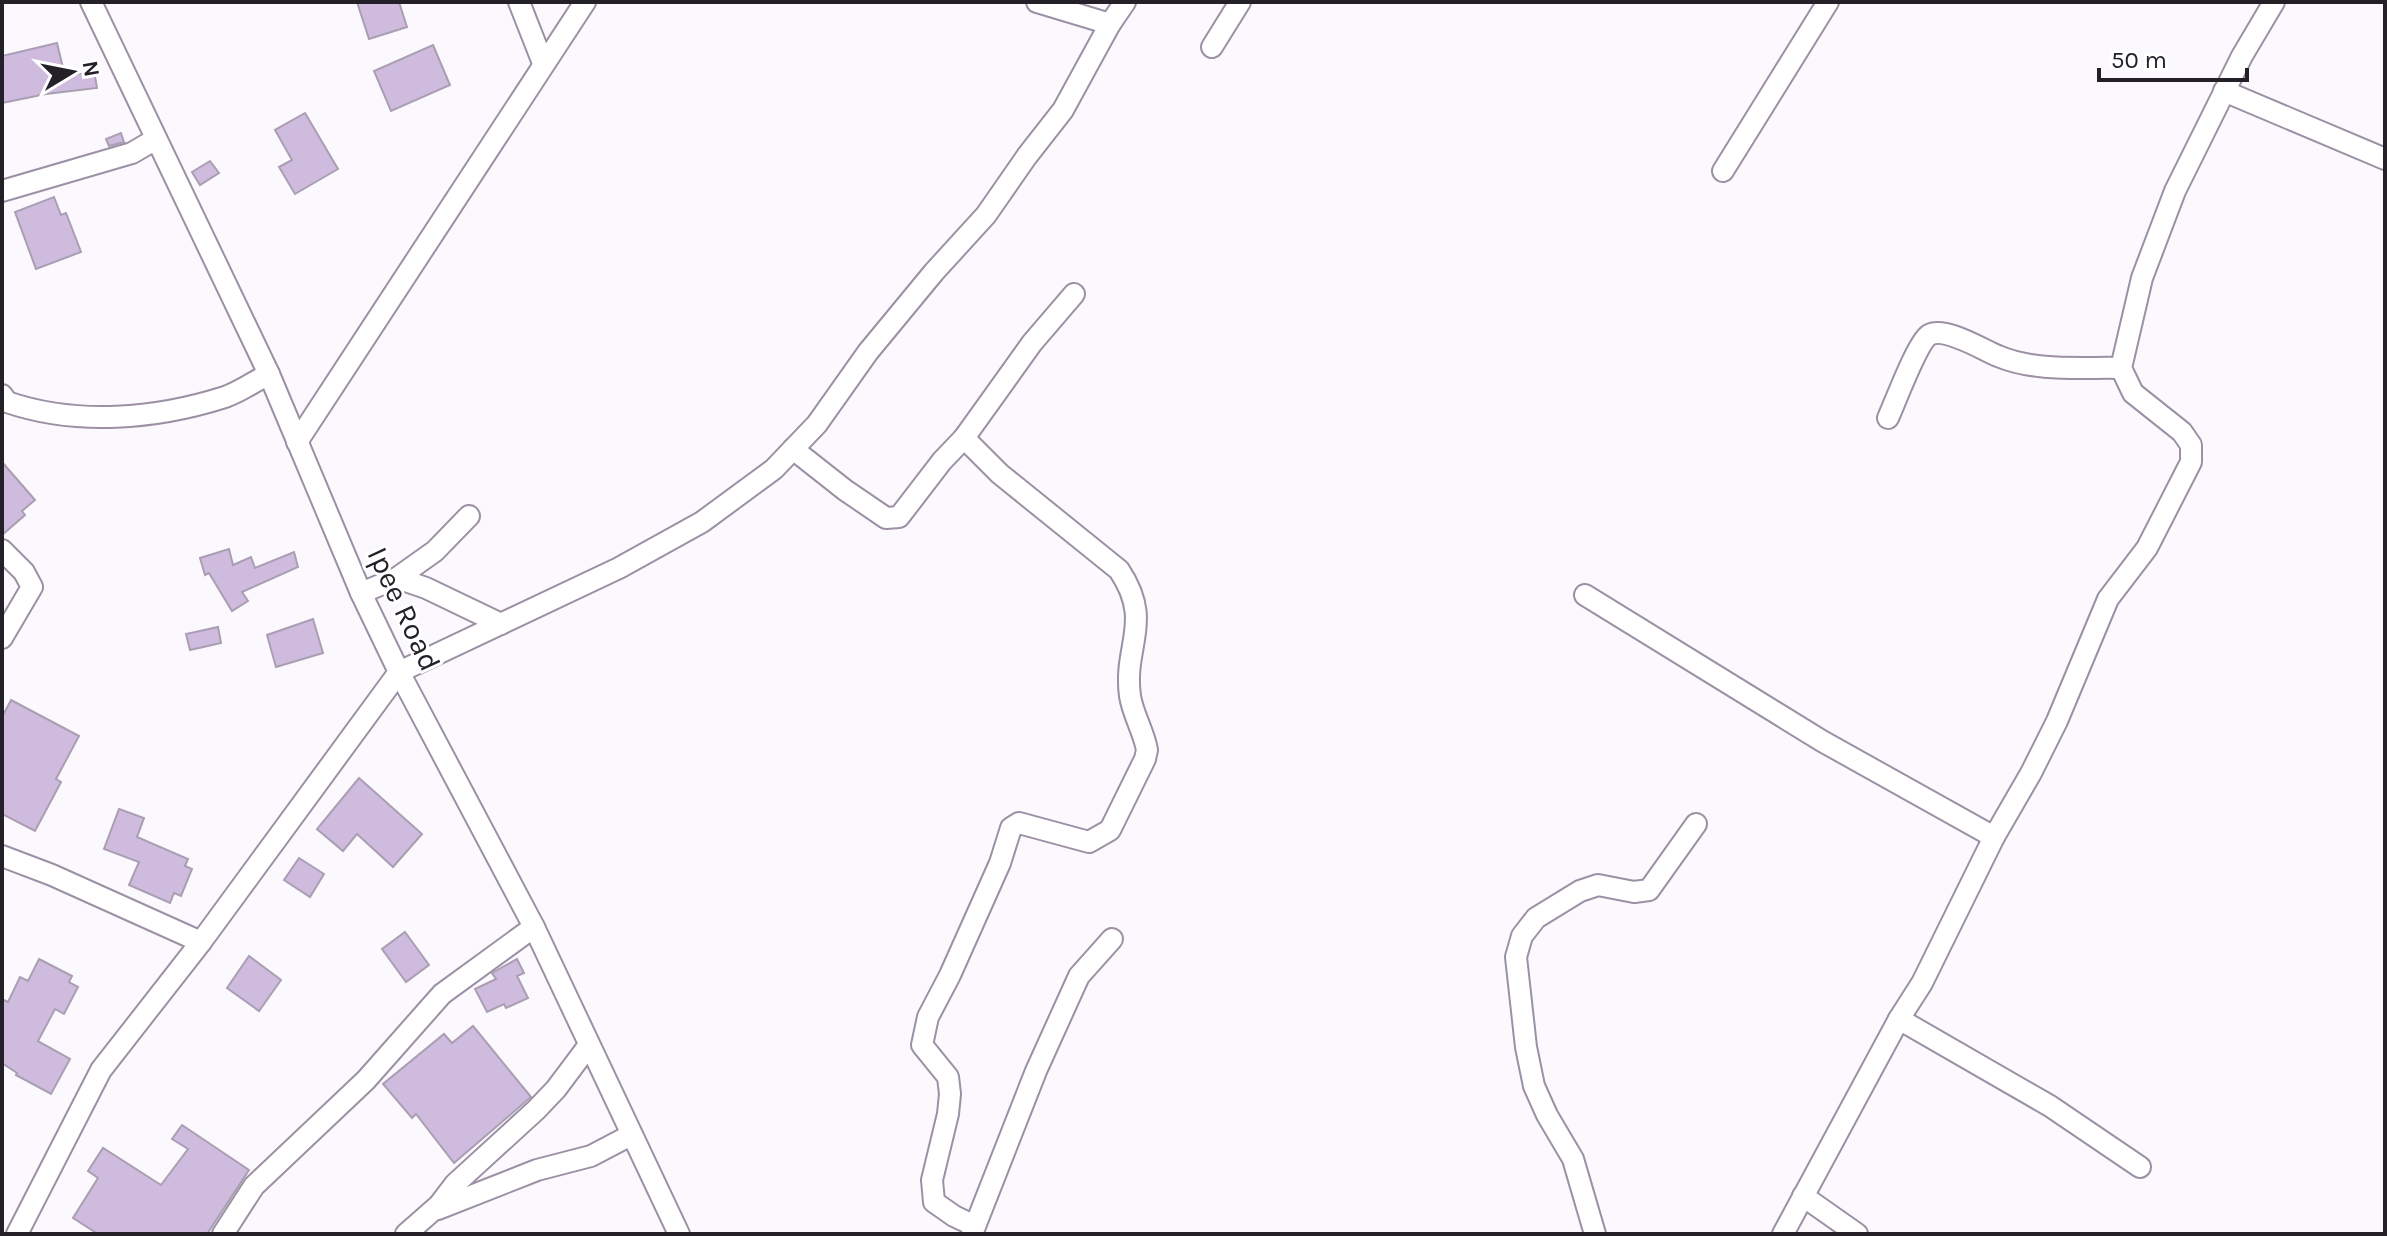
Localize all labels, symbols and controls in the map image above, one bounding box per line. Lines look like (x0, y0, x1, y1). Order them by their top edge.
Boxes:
north arrow (32, 32, 112, 112)
scale bar (2099, 32, 2247, 82)
text: 50 m (2111, 46, 2167, 74)
text: N (77, 59, 105, 79)
street label: Ipee Road (360, 541, 448, 677)

